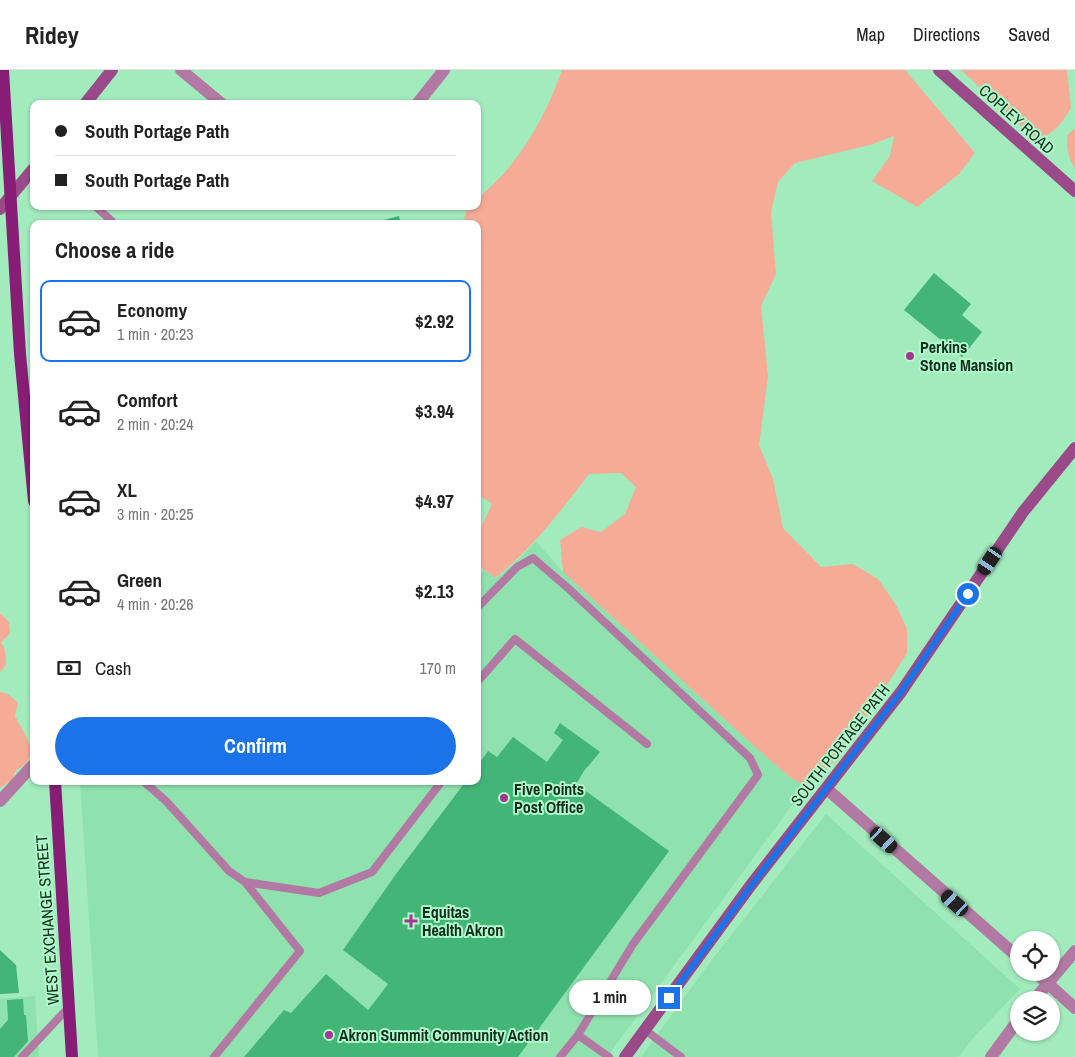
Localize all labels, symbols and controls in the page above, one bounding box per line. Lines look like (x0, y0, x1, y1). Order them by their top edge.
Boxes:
text: Ridey (25, 19, 79, 51)
text: Map (856, 22, 885, 47)
text: Directions (913, 22, 980, 47)
text: Saved (1008, 22, 1050, 47)
street label: COPLEY ROAD (975, 79, 1059, 159)
text: South Portage Path (85, 118, 230, 144)
text: South Portage Path (85, 167, 230, 193)
text: Choose a ride (55, 235, 174, 265)
text: Economy (117, 297, 187, 323)
icon: car (57, 299, 102, 344)
text: $2.92 (415, 308, 454, 334)
text: 1 min · 20:23 (117, 323, 194, 345)
place label: Perkins Stone Mansion (920, 336, 1013, 376)
marker: Perkins Stone Mansion (904, 350, 916, 362)
text: Comfort (117, 387, 178, 413)
icon: car (57, 389, 102, 434)
text: $3.94 (415, 398, 454, 424)
text: 2 min · 20:24 (117, 413, 194, 435)
text: XL (117, 477, 137, 503)
icon: car (57, 479, 102, 524)
text: $4.97 (415, 488, 454, 514)
text: 3 min · 20:25 (117, 503, 194, 525)
car (975, 544, 1004, 578)
text: Green (117, 567, 162, 593)
icon: car (57, 569, 102, 614)
text: $2.13 (415, 578, 454, 604)
route start (957, 583, 979, 605)
text: 4 min · 20:26 (117, 593, 194, 615)
icon: cash (55, 654, 83, 682)
text: Cash (95, 655, 131, 681)
text: 170 m (420, 657, 456, 679)
street label: SOUTH PORTAGE PATH (785, 679, 895, 811)
button: Confirm (55, 717, 456, 775)
place label: Five Points Post Office (514, 778, 584, 818)
marker: Five Points Post Office (498, 792, 510, 804)
car (867, 824, 900, 856)
street label: WEST EXCHANGE STREET (30, 834, 64, 1006)
car (938, 887, 971, 919)
place label: Equitas Health Akron (422, 901, 503, 941)
marker: Equitas Health Akron (404, 914, 418, 928)
map controls (1010, 931, 1060, 1041)
button: locate (1010, 931, 1060, 981)
callout: 1 min (569, 980, 652, 1016)
text: 1 min (593, 986, 627, 1008)
route end (658, 987, 680, 1009)
button: layers (1010, 991, 1060, 1041)
place label: Akron Summit Community Action (339, 1024, 548, 1046)
marker: Akron Summit Community Action (323, 1029, 335, 1041)

